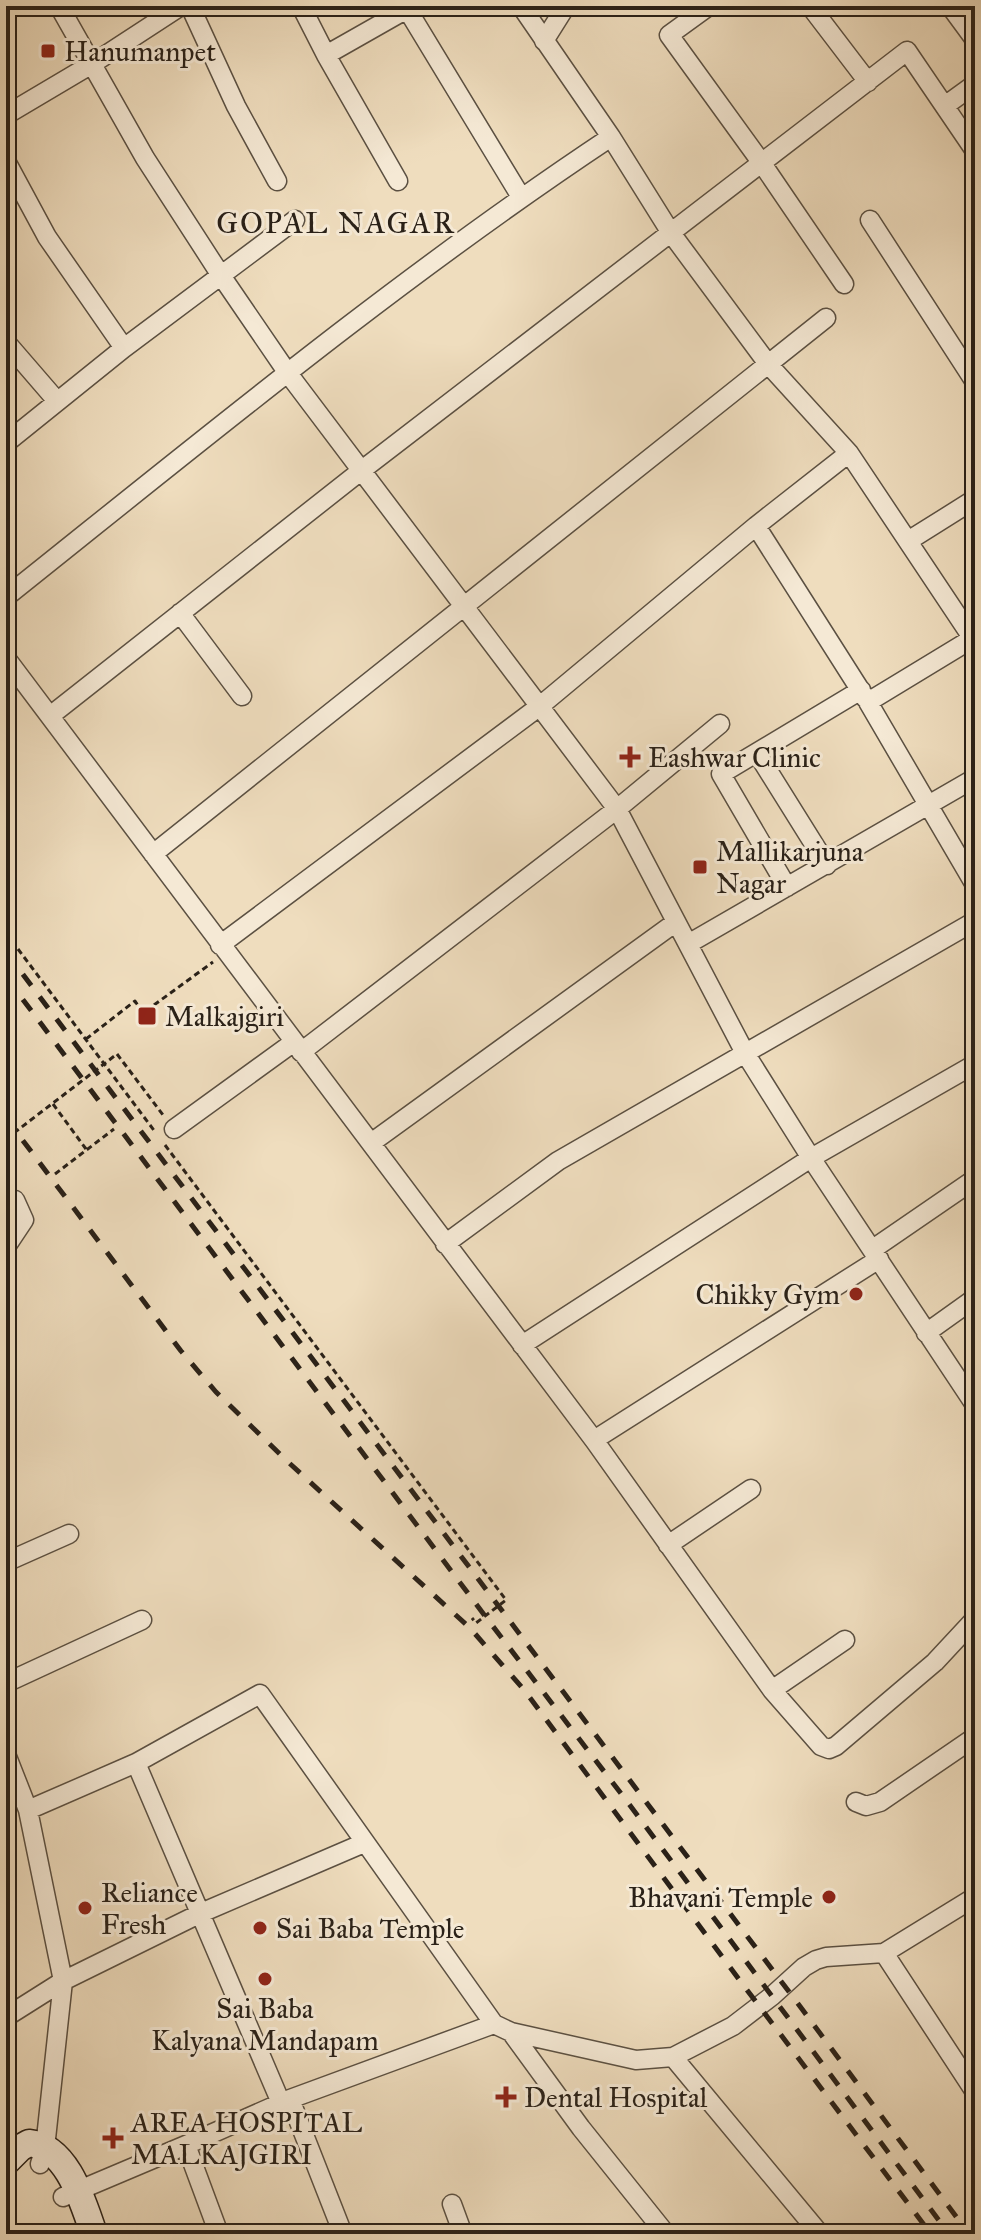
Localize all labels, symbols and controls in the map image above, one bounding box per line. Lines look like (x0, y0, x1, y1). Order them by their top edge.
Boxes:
place label: Hanumanpet (64, 34, 216, 69)
marker: Hanumanpet (39, 42, 57, 60)
district label: GOPAL NAGAR (216, 205, 456, 241)
place label: Eashwar Clinic (648, 740, 821, 775)
marker: Eashwar Clinic (619, 746, 641, 768)
place label: Mallikarjuna Nagar (716, 834, 864, 901)
marker: Mallikarjuna Nagar (691, 858, 709, 876)
place label: Malkajgiri (165, 999, 284, 1034)
marker: Malkajgiri (136, 1005, 158, 1027)
place label: Chikky Gym (695, 1277, 840, 1312)
marker: Chikky Gym (847, 1285, 865, 1303)
place label: Reliance Fresh (101, 1875, 198, 1942)
place label: Bhavani Temple (628, 1880, 813, 1915)
marker: Bhavani Temple (820, 1888, 838, 1906)
marker: Reliance Fresh (76, 1899, 94, 1917)
place label: Sai Baba Temple (276, 1911, 465, 1946)
marker: Sai Baba Temple (251, 1919, 269, 1937)
marker: Sai Baba Kalyana Mandapam (256, 1970, 274, 1988)
place label: Sai Baba Kalyana Mandapam (151, 1991, 379, 2058)
place label: Dental Hospital (524, 2080, 708, 2115)
marker: Dental Hospital (495, 2086, 517, 2108)
place label: AREA HOSPITAL MALKAJGIRI (130, 2105, 362, 2172)
marker: AREA HOSPITAL MALKAJGIRI (102, 2127, 124, 2149)

